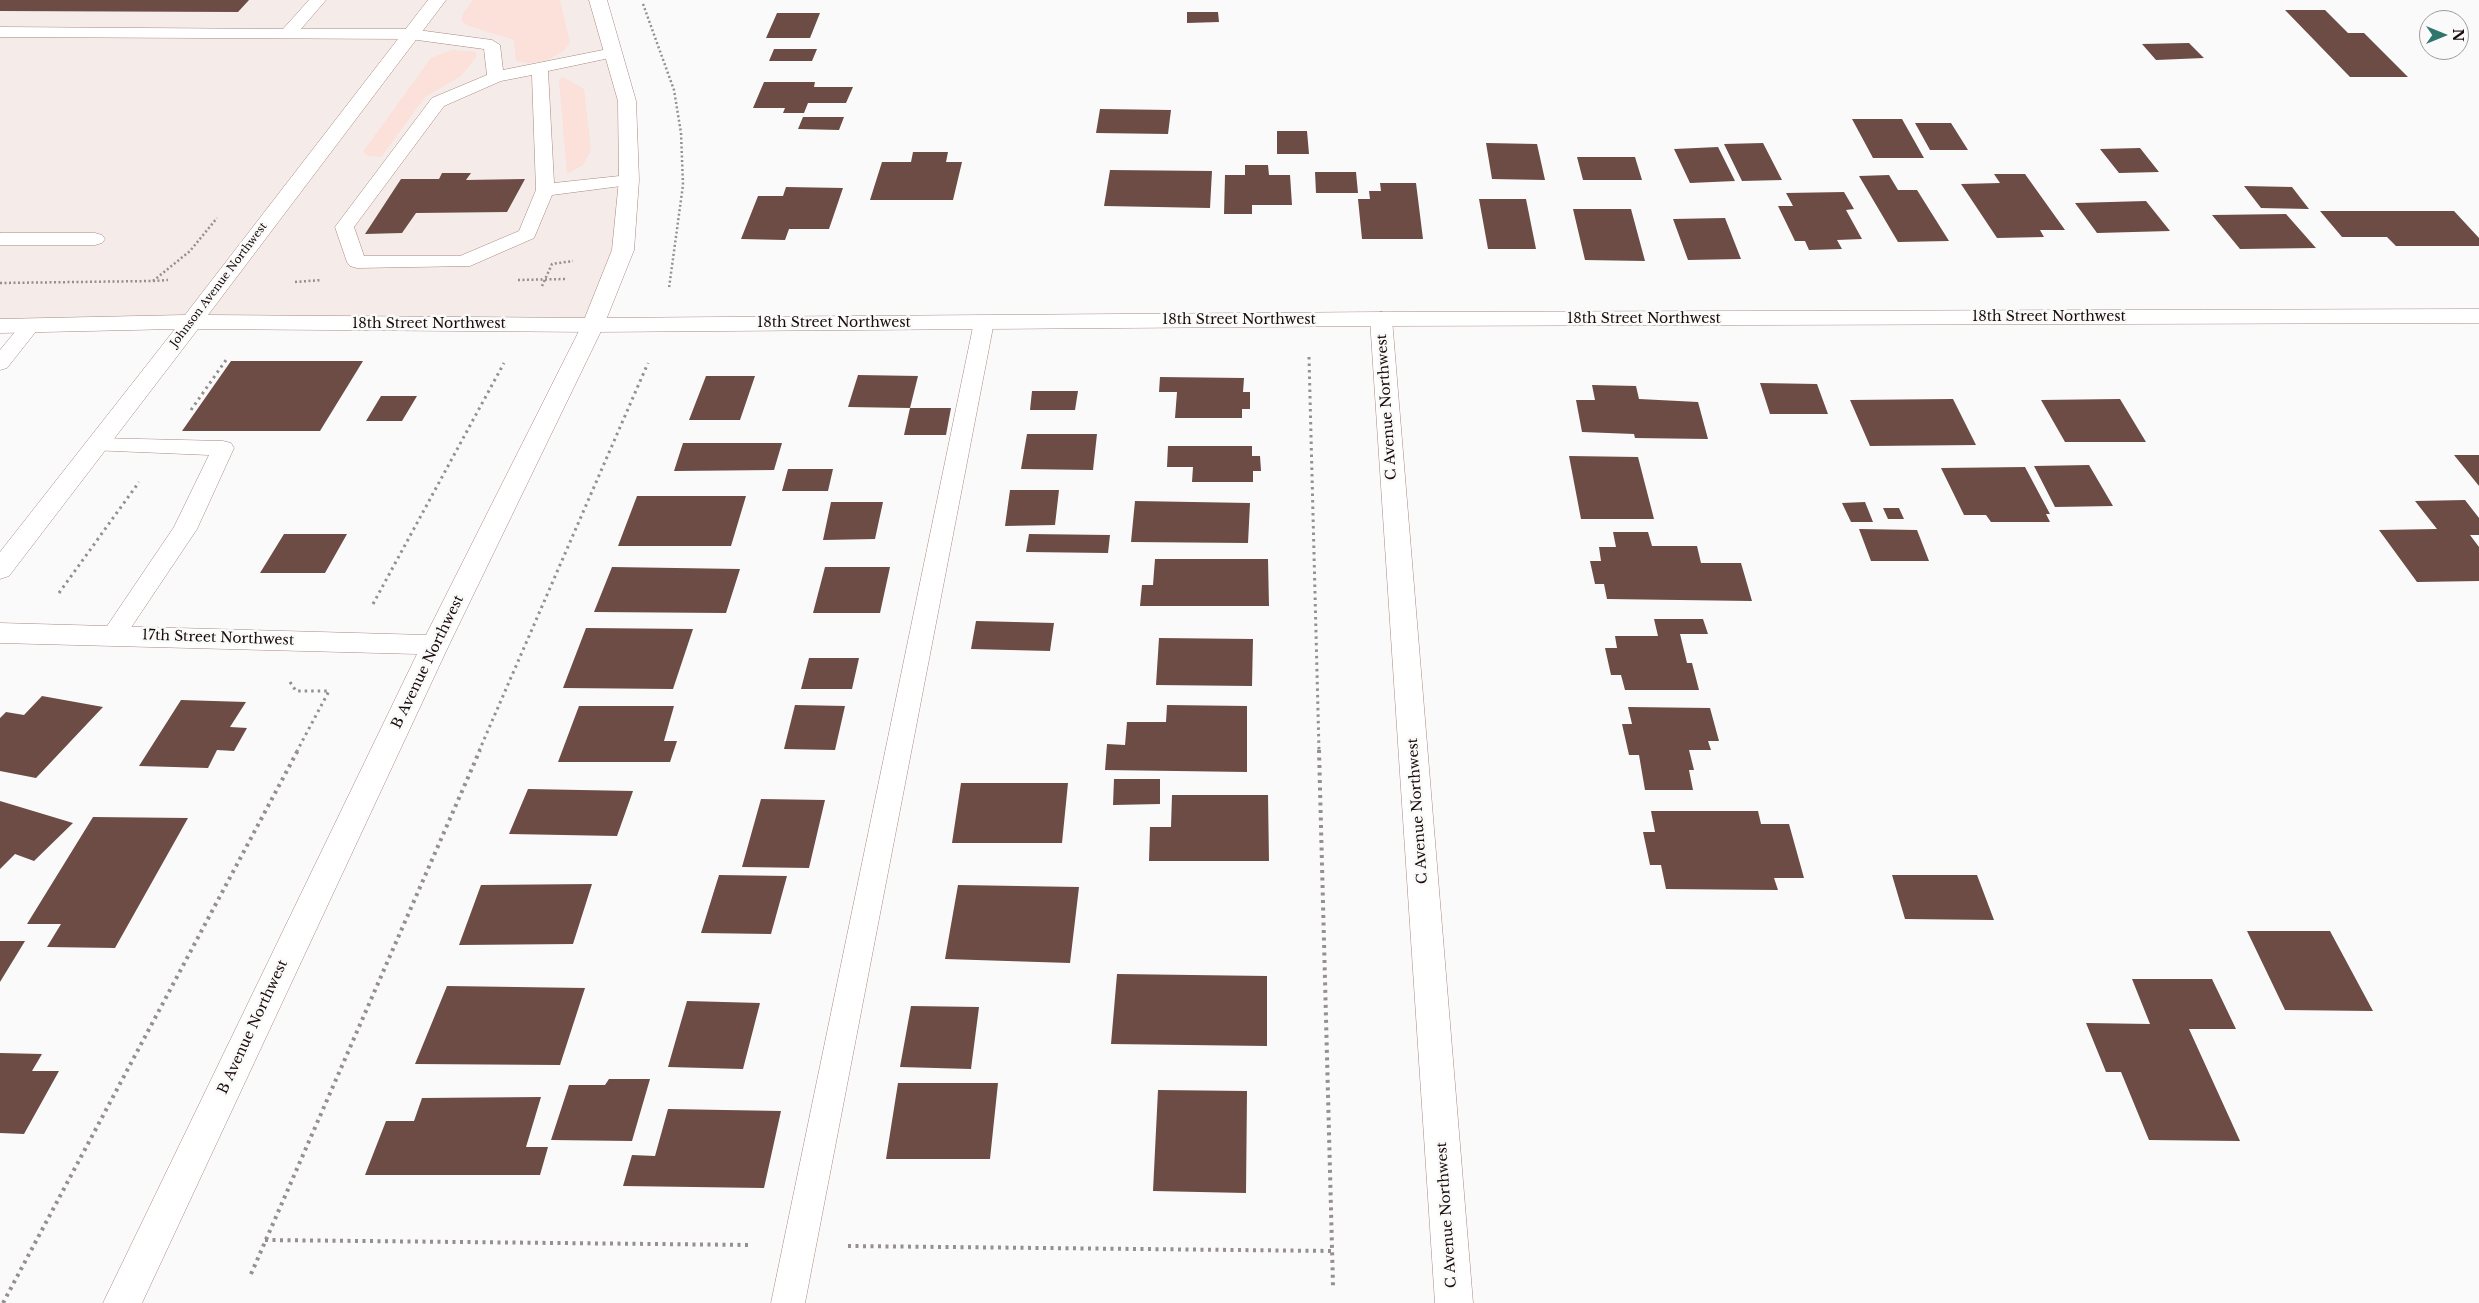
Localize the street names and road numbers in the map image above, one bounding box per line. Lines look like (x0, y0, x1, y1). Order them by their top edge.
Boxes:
street label: Johnson Avenue Northwest (168, 220, 270, 350)
street label: 18th Street Northwest (1972, 309, 2126, 325)
street label: 18th Street Northwest (1567, 311, 1721, 327)
street label: 18th Street Northwest (1162, 312, 1316, 328)
street label: 18th Street Northwest (757, 315, 911, 331)
street label: 18th Street Northwest (352, 316, 506, 332)
street label: C Avenue Northwest (1374, 333, 1400, 481)
street label: B Avenue Northwest (388, 593, 468, 731)
street label: 17th Street Northwest (142, 627, 294, 649)
street label: C Avenue Northwest (1405, 737, 1431, 885)
street label: B Avenue Northwest (215, 957, 291, 1097)
street label: C Avenue Northwest (1434, 1141, 1460, 1289)

